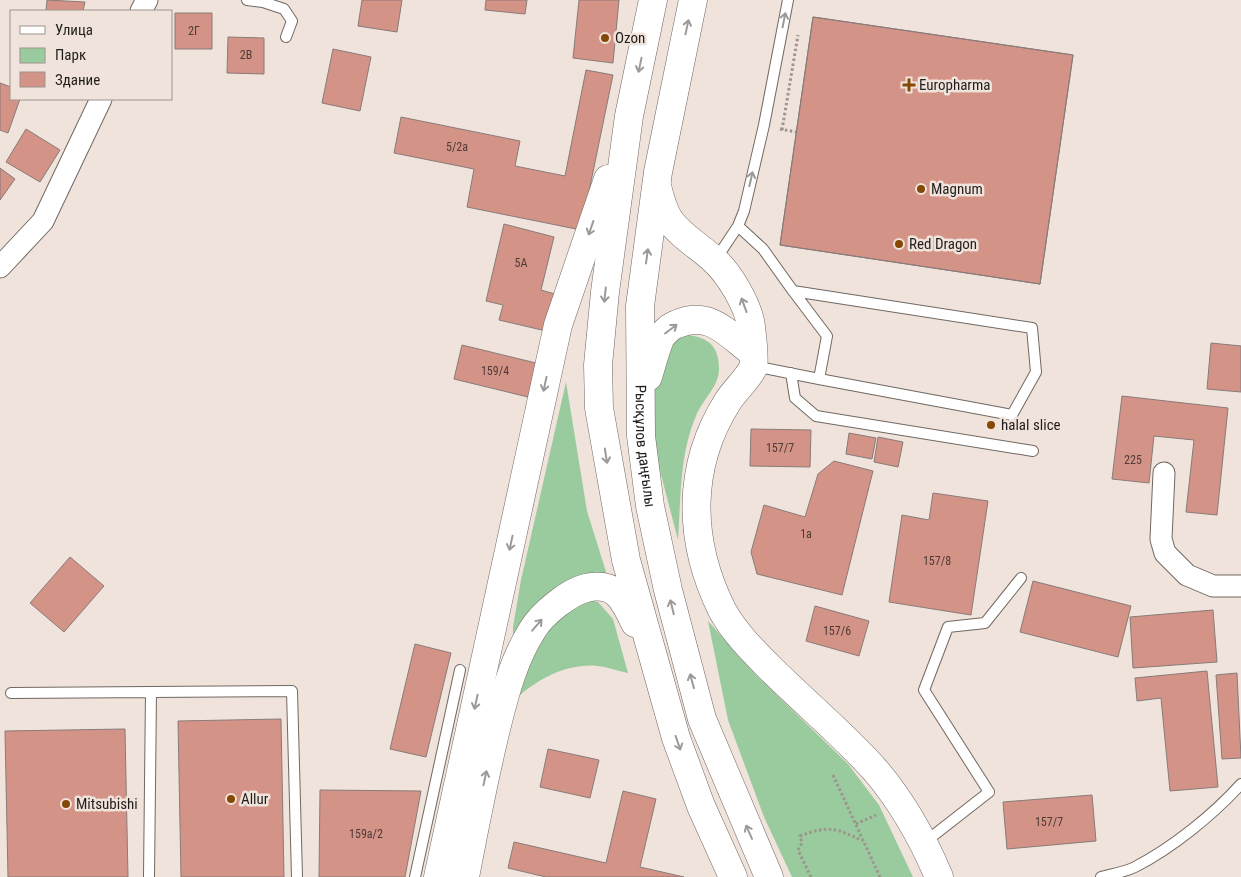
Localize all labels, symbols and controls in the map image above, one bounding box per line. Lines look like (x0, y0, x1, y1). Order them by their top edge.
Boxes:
legend (10, 10, 172, 100)
one-way arrow (780, 13, 790, 29)
one-way arrow (683, 19, 692, 35)
text: Улица (55, 21, 93, 39)
house number: 2Г (188, 24, 200, 38)
place label: Ozon (615, 29, 645, 47)
marker: Ozon (599, 32, 611, 44)
text: Парк (55, 46, 86, 64)
house number: 2В (240, 48, 252, 62)
one-way arrow (634, 56, 644, 72)
text: Здание (55, 71, 100, 89)
place label: Europharma (919, 76, 990, 94)
marker: Europharma (903, 79, 915, 91)
house number: 5/2а (446, 140, 468, 154)
one-way arrow (747, 172, 756, 188)
place label: Magnum (931, 180, 983, 198)
marker: Magnum (915, 183, 927, 195)
one-way arrow (586, 220, 595, 236)
place label: Red Dragon (909, 235, 977, 253)
marker: Red Dragon (893, 238, 905, 250)
one-way arrow (642, 248, 652, 264)
house number: 5А (515, 256, 528, 270)
one-way arrow (600, 286, 610, 302)
one-way arrow (739, 298, 748, 313)
one-way arrow (664, 324, 678, 334)
house number: 159/4 (481, 364, 509, 378)
one-way arrow (540, 376, 549, 392)
street label: Рысқұлов даңғылы (632, 385, 659, 508)
place label: halal slice (1001, 416, 1061, 434)
marker: halal slice (985, 419, 997, 431)
house number: 157/7 (766, 441, 794, 455)
one-way arrow (602, 448, 612, 464)
house number: 225 (1124, 453, 1142, 467)
house number: 1а (800, 527, 812, 541)
one-way arrow (505, 534, 515, 550)
house number: 157/8 (923, 554, 951, 568)
one-way arrow (667, 600, 677, 616)
one-way arrow (531, 619, 542, 632)
house number: 157/6 (823, 624, 851, 638)
one-way arrow (686, 673, 696, 689)
one-way arrow (471, 693, 480, 709)
one-way arrow (674, 735, 683, 750)
one-way arrow (481, 770, 490, 786)
place label: Allur (241, 790, 269, 808)
marker: Allur (225, 793, 237, 805)
place label: Mitsubishi (76, 795, 138, 813)
marker: Mitsubishi (60, 798, 72, 810)
house number: 157/7 (1035, 815, 1063, 829)
one-way arrow (744, 825, 754, 840)
house number: 159а/2 (349, 827, 383, 841)

